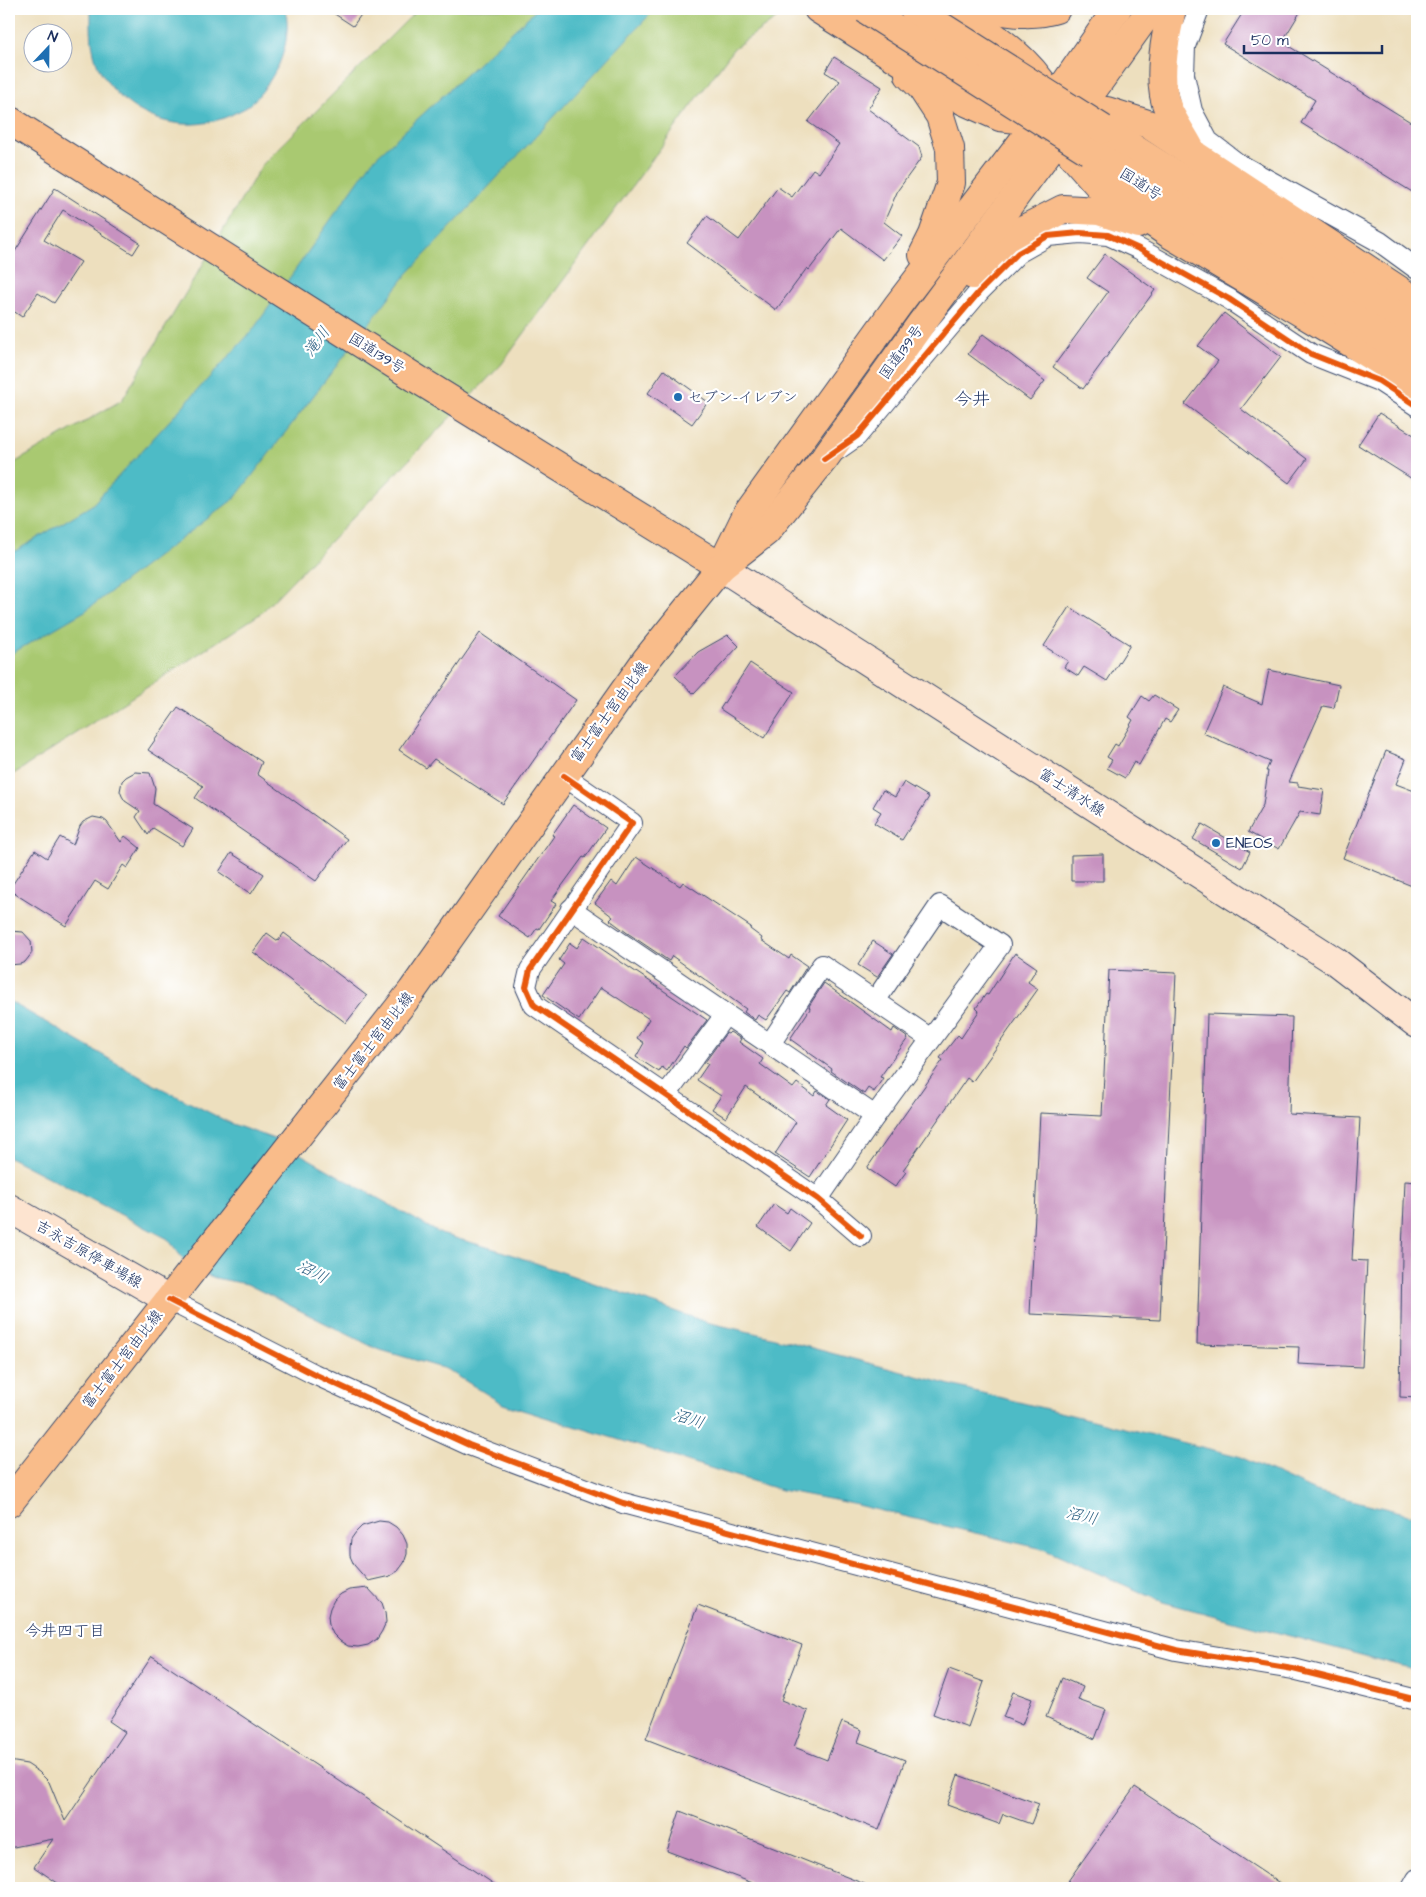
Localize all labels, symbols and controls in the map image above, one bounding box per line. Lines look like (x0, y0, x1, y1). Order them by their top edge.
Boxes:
north arrow (22, 22, 72, 72)
scale bar (1244, 22, 1381, 54)
text: N (45, 26, 61, 48)
text: 50 m (1251, 30, 1289, 51)
street label: 国道1号 (1115, 163, 1166, 206)
street label: 国道139号 (874, 321, 928, 384)
water label: 滝川 (298, 322, 335, 361)
street label: 国道139号 (344, 328, 409, 379)
place label: セブン-イレブン (688, 387, 798, 408)
district label: 今井 (954, 387, 990, 412)
marker: セブン-イレブン (672, 391, 684, 403)
street label: 富士富士宮由比線 (566, 658, 653, 767)
street label: 富士清水線 (1035, 763, 1109, 822)
place label: ENEOS (1226, 833, 1273, 854)
marker: ENEOS (1210, 837, 1222, 849)
street label: 富士富士宮由比線 (328, 988, 419, 1095)
street label: 吉永吉原停車場線 (32, 1215, 146, 1294)
water label: 沼川 (293, 1255, 332, 1289)
street label: 富士富士宮由比線 (77, 1306, 168, 1413)
water label: 沼川 (670, 1404, 707, 1434)
water label: 沼川 (1064, 1502, 1100, 1530)
district label: 今井四丁目 (25, 1620, 105, 1642)

